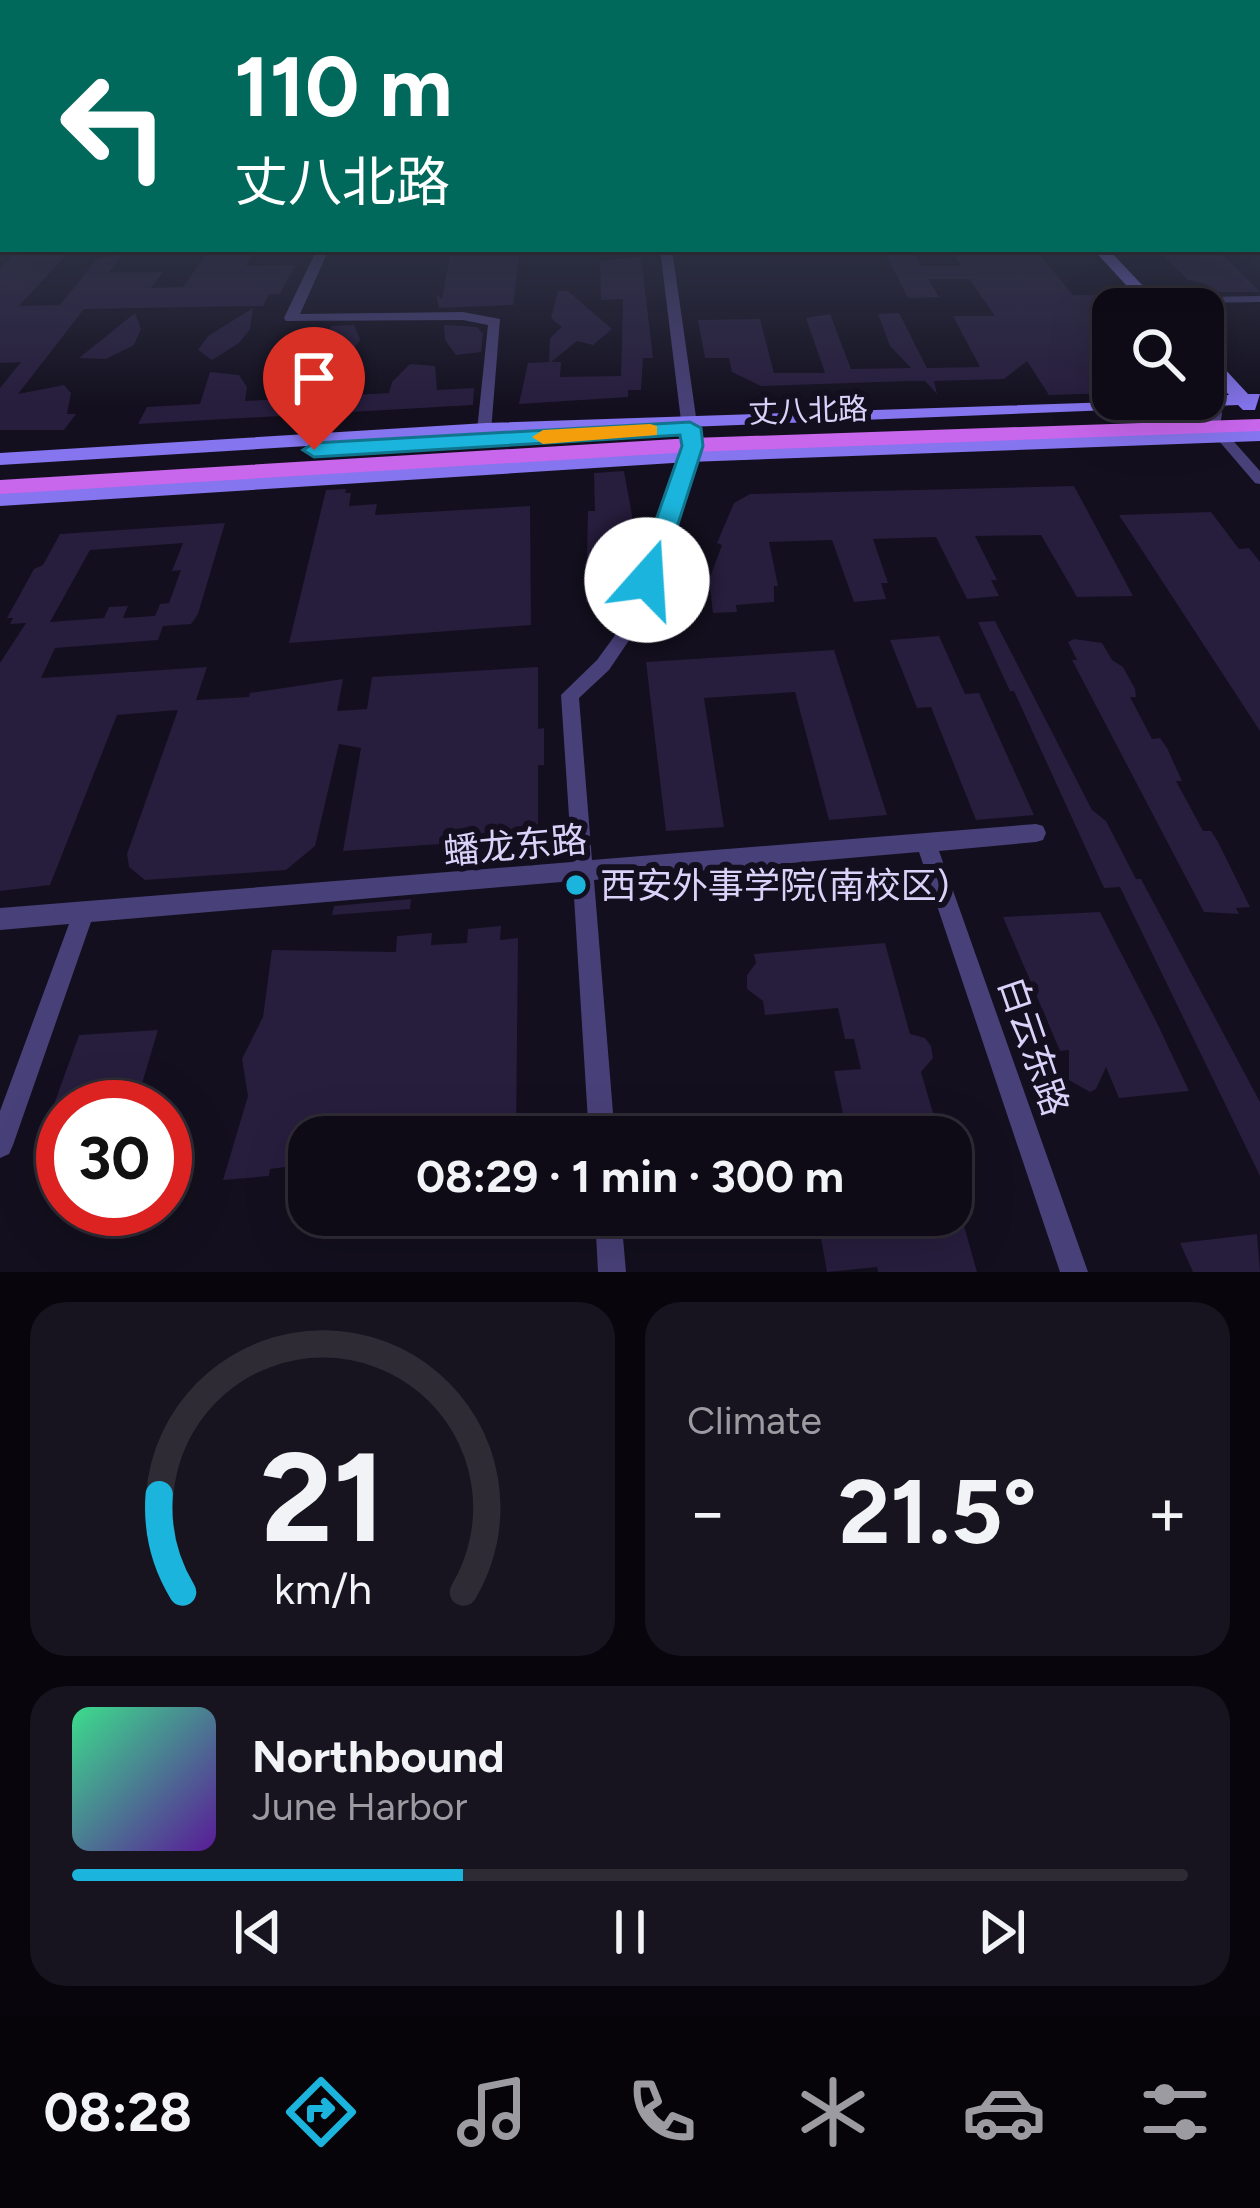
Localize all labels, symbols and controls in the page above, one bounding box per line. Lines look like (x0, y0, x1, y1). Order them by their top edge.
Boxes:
text: 110 m (234, 36, 453, 137)
icon: left (36, 48, 192, 204)
text: 丈八北路 (234, 150, 450, 215)
map controls (1092, 288, 1224, 420)
button: search (1092, 288, 1224, 420)
pin (263, 327, 365, 450)
icon: arrive (281, 345, 347, 411)
street label: 丈八北路 (747, 390, 869, 431)
position arrow (584, 517, 710, 643)
street label: 蟠龙东路 (441, 818, 589, 873)
place label: 西安外事学院(南校区) (600, 864, 949, 907)
marker: 西安外事学院(南校区) (563, 872, 589, 898)
street label: 白云东路 (990, 971, 1077, 1121)
speed limit sign: 30 (36, 1080, 192, 1236)
text: 08:29 · 1 min · 300 m (416, 1149, 844, 1203)
text: Climate (687, 1397, 822, 1444)
text: 21 (260, 1422, 385, 1572)
text: 21.5° (838, 1457, 1037, 1566)
text: − (687, 1472, 728, 1552)
text: + (1147, 1472, 1188, 1552)
text: km/h (274, 1563, 371, 1615)
text: Northbound (252, 1729, 505, 1783)
text: June Harbor (252, 1783, 468, 1830)
icon: previous (225, 1899, 291, 1965)
icon: pause (597, 1899, 663, 1965)
icon: next (969, 1899, 1035, 1965)
icon: directions (279, 2070, 363, 2154)
icon: music (450, 2070, 534, 2154)
icon: phone (620, 2070, 704, 2154)
icon: climate (791, 2070, 875, 2154)
icon: car (962, 2070, 1046, 2154)
icon: filters (1133, 2070, 1217, 2154)
text: 08:28 (43, 2080, 192, 2145)

